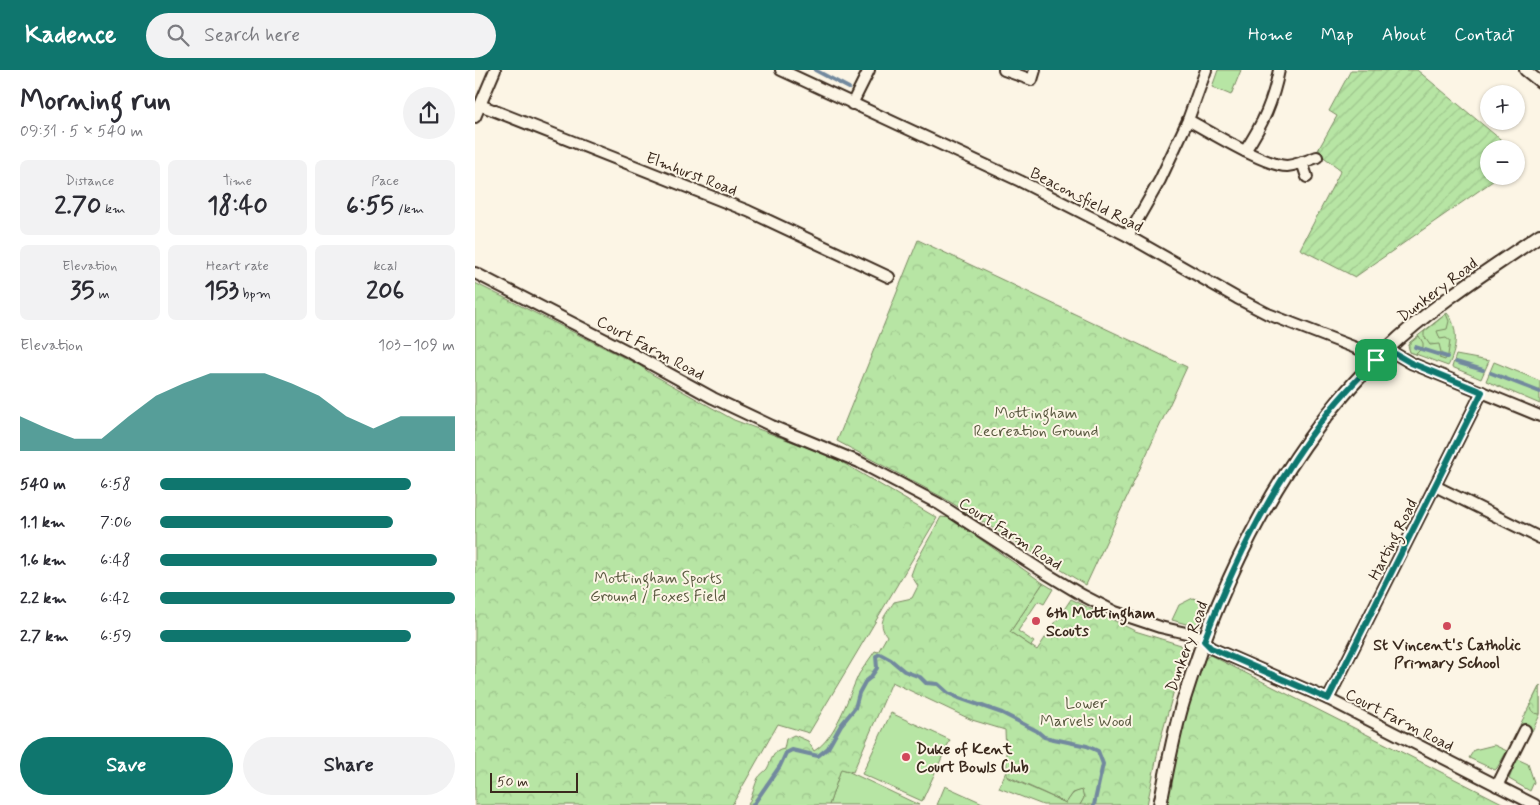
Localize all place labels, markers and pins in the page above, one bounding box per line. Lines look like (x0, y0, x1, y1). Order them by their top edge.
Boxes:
pin (1355, 339, 1397, 381)
place label: 6th Mottingham Scouts (1046, 603, 1155, 642)
marker: 6th Mottingham Scouts (1030, 615, 1042, 627)
marker: St Vincent's Catholic Primary School (1441, 620, 1453, 632)
place label: St Vincent's Catholic Primary School (1373, 635, 1521, 674)
place label: Duke of Kent Court Bowls Club (916, 739, 1029, 778)
marker: Duke of Kent Court Bowls Club (900, 751, 912, 763)

